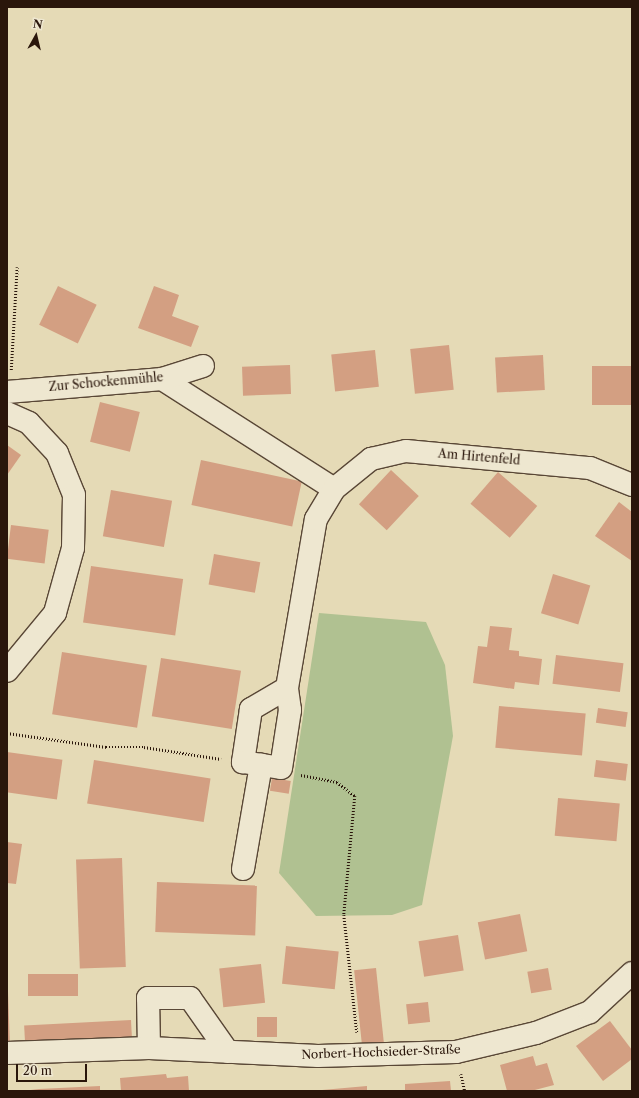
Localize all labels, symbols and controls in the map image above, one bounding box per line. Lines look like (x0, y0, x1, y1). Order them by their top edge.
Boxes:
north arrow (16, 16, 56, 56)
text: N (32, 17, 43, 32)
street label: Zur Schockenmühle (48, 370, 164, 394)
street label: Am Hirtenfeld (437, 446, 521, 468)
street label: Norbert-Hochsieder-Straße (301, 1042, 461, 1062)
scale bar (18, 1056, 89, 1082)
text: 20 m (23, 1063, 52, 1078)

